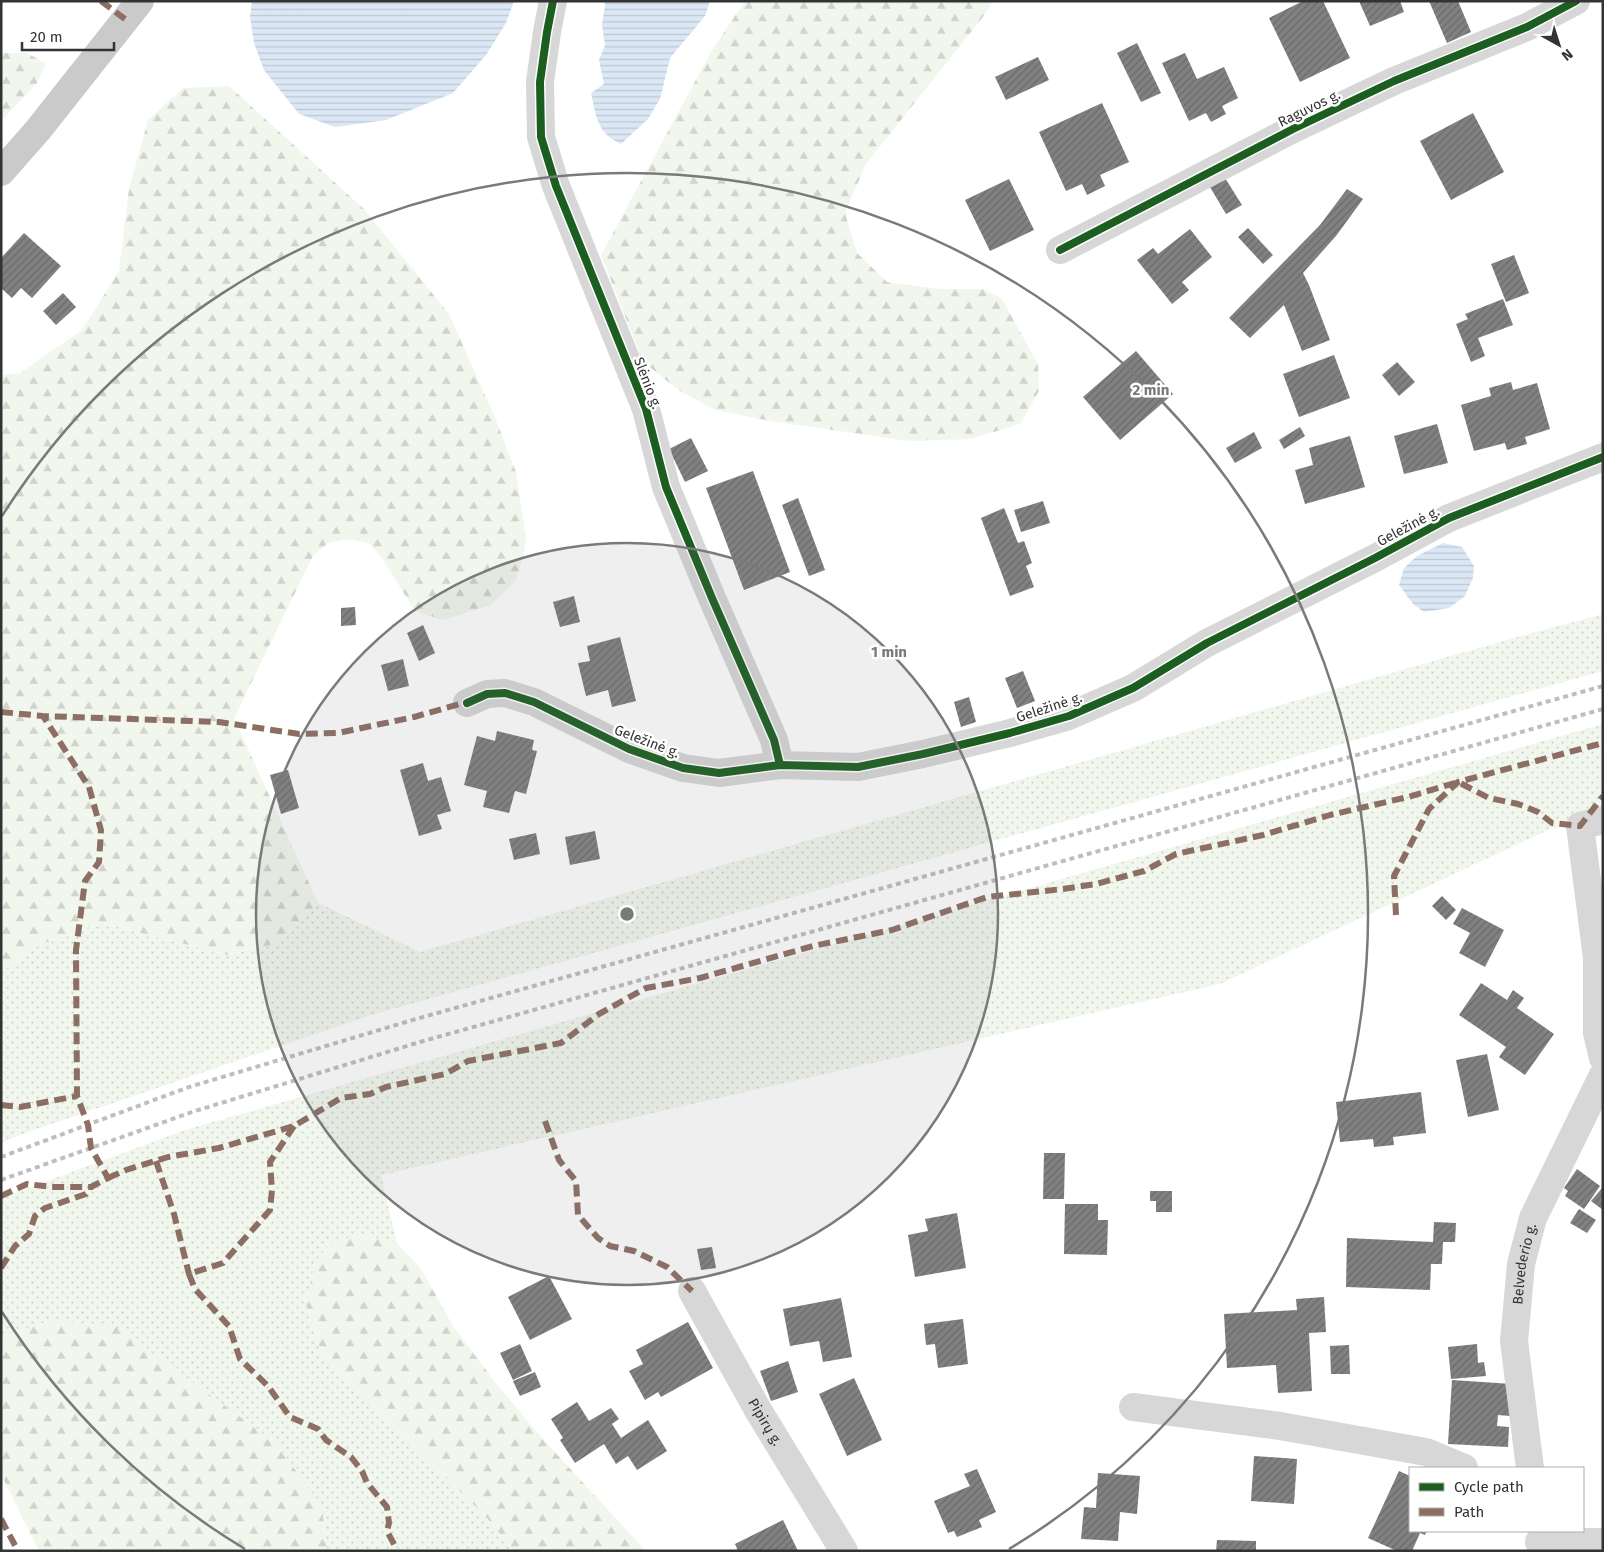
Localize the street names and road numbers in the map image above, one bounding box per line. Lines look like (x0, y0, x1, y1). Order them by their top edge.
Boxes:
street label: Raguvos g. (1275, 86, 1343, 131)
street label: Slėnio g. (630, 355, 665, 411)
street label: Geležinė g. (1374, 503, 1442, 550)
street label: Geležinė g. (1014, 689, 1084, 726)
street label: Geležinė g. (612, 721, 682, 762)
street label: Belvederio g. (1509, 1221, 1540, 1305)
street label: Pipirų g. (744, 1395, 786, 1449)

